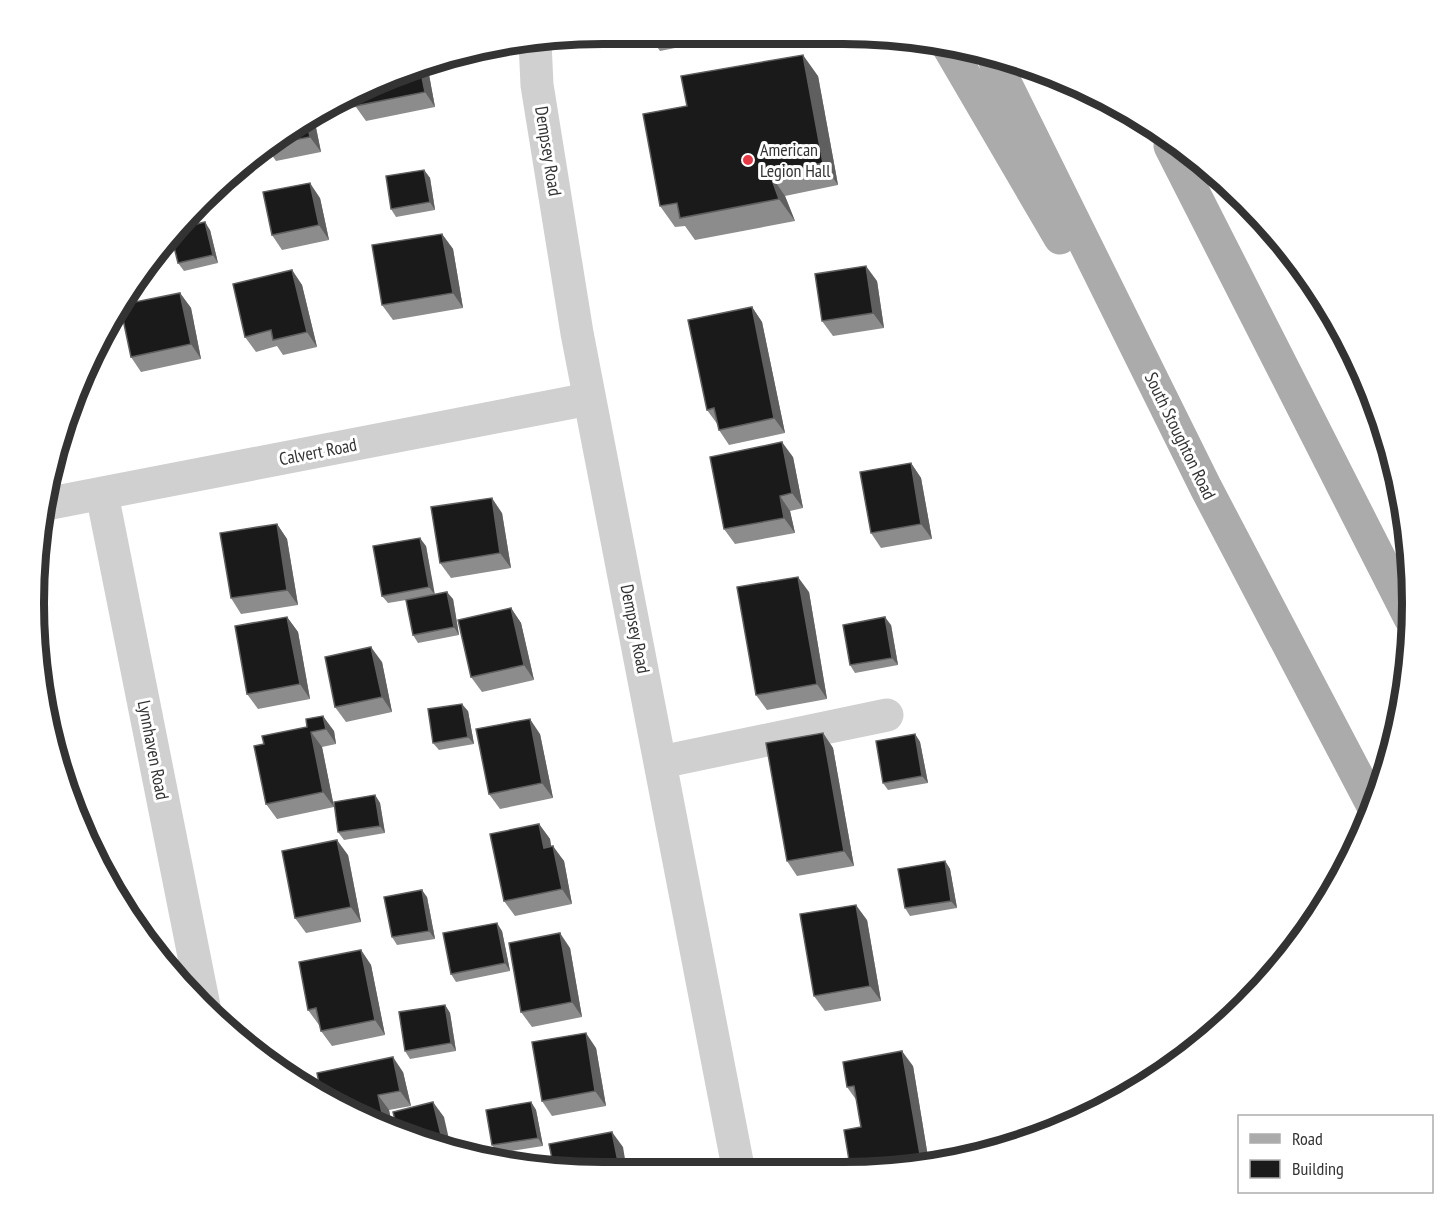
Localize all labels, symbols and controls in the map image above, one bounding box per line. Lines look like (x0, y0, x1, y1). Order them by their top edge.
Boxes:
street label: Dempsey Road (530, 104, 567, 197)
place label: American Legion Hall (760, 138, 831, 182)
marker: American Legion Hall (741, 153, 755, 167)
street label: South Stoughton Road (1140, 368, 1221, 503)
street label: Calvert Road (277, 433, 359, 470)
street label: Dempsey Road (616, 582, 655, 675)
street label: Lynnhaven Road (133, 698, 174, 801)
legend (1238, 1115, 1433, 1193)
text: Road (1292, 1127, 1323, 1150)
text: Building (1292, 1157, 1344, 1180)

